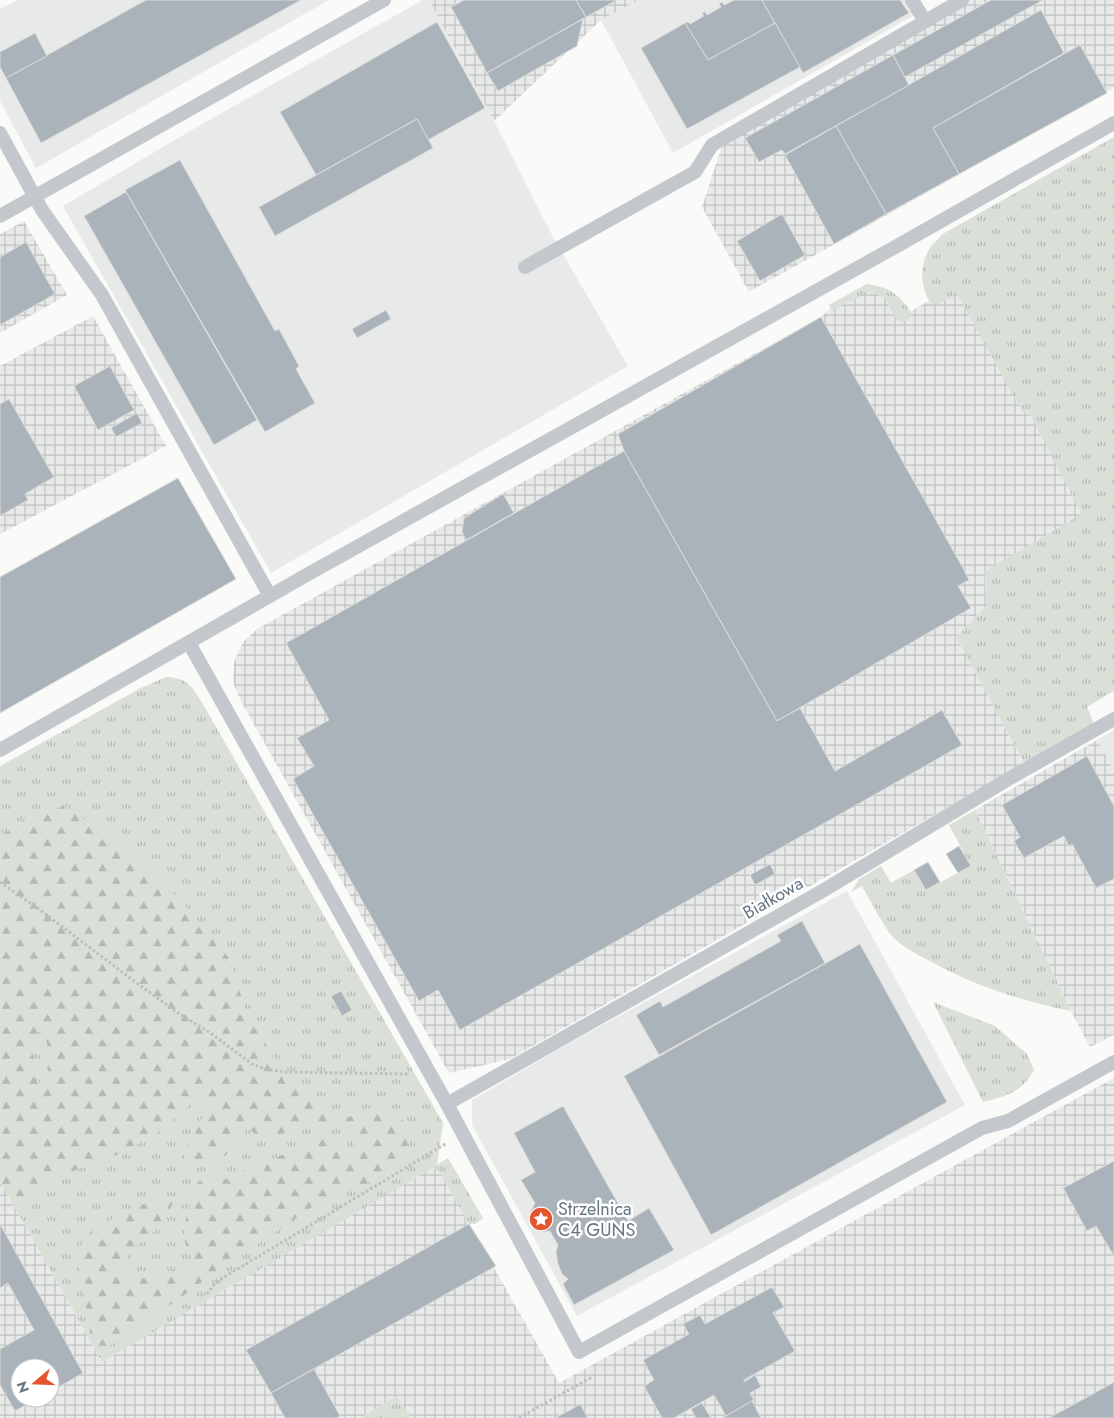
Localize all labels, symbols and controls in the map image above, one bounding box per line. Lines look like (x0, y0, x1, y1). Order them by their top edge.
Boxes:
street label: Białkowa (738, 870, 808, 926)
place label: Strzelnica C4 GUNS (558, 1196, 635, 1243)
place icon: Strzelnica C4 GUNS (528, 1206, 554, 1232)
north arrow (10, 1358, 60, 1408)
text: N (11, 1379, 34, 1396)

